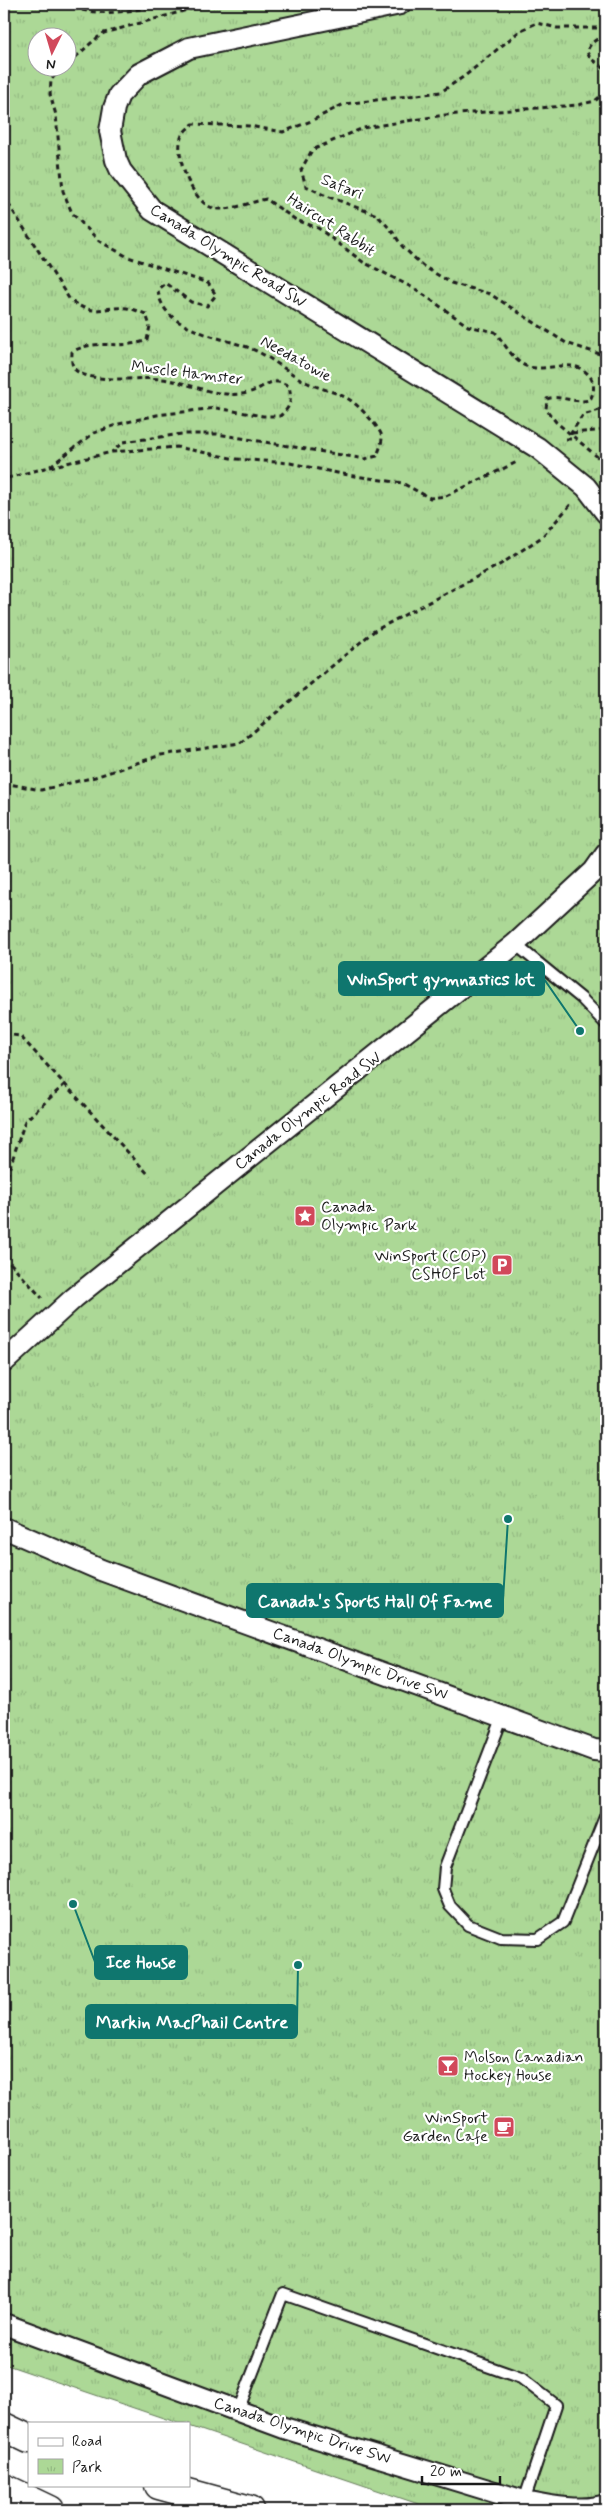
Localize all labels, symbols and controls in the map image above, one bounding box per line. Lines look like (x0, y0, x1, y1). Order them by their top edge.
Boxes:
north arrow (28, 28, 78, 78)
text: N (46, 55, 56, 73)
street label: Safari (318, 169, 366, 205)
street label: Haircut Rabbit (283, 189, 379, 261)
street label: Canada Olympic Road SW (146, 199, 310, 313)
street label: Needatowie (257, 331, 336, 387)
street label: Muscle Hamster (130, 356, 244, 390)
callout: WinSport gymnastics lot (339, 962, 544, 995)
text: WinSport gymnastics lot (346, 968, 536, 992)
street label: Canada Olympic Road SW (230, 1047, 386, 1175)
place label: Canada Olympic Park (321, 1197, 417, 1236)
place icon: Canada Olympic Park (293, 1204, 317, 1228)
place label: WinSport (COP) CSHOF Lot (375, 1246, 486, 1285)
parking icon: WinSport (COP) CSHOF Lot (490, 1253, 514, 1277)
callout: Canada's Sports Hall Of Fame (247, 1584, 503, 1617)
text: Canada's Sports Hall Of Fame (258, 1590, 493, 1614)
street label: Canada Olympic Drive SW (270, 1623, 450, 1705)
callout: Ice House (95, 1946, 187, 1979)
text: Ice House (106, 1951, 176, 1975)
callout: Markin MacPhail Centre (86, 2005, 297, 2038)
text: Markin MacPhail Centre (96, 2011, 288, 2035)
place label: Molson Canadian Hockey House (464, 2047, 583, 2086)
bar icon: Molson Canadian Hockey House (436, 2054, 460, 2078)
place label: WinSport Garden Cafe (403, 2108, 488, 2147)
cafe icon: WinSport Garden Cafe (492, 2115, 516, 2139)
street label: Canada Olympic Drive SW (211, 2392, 393, 2470)
legend (28, 2422, 190, 2486)
text: Road (72, 2432, 102, 2452)
scale bar (422, 2454, 500, 2486)
text: Park (72, 2458, 102, 2478)
text: 20 m (430, 2462, 462, 2482)

